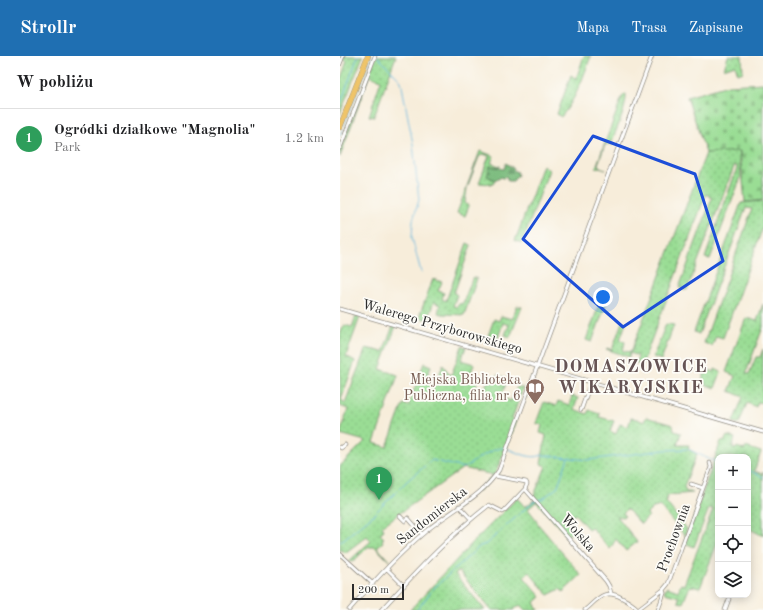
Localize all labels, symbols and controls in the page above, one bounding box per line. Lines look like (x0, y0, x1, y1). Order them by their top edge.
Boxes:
text: Strollr (20, 19, 76, 38)
text: Mapa (576, 21, 609, 35)
text: Trasa (631, 21, 667, 35)
text: Zapisane (689, 21, 743, 35)
text: W pobliżu (16, 74, 93, 91)
text: Ogródki działkowe "Magnolia" (54, 123, 255, 138)
text: 1 (25, 132, 33, 145)
text: 1.2 km (285, 132, 324, 145)
text: Park (54, 141, 81, 154)
your location (593, 287, 613, 307)
street label: Walerego Przyborowskiego (360, 297, 524, 357)
district label: DOMASZOWICE WIKARYJSKIE (554, 358, 708, 397)
place label: Miejska Biblioteka Publiczna, filia nr 6 (404, 373, 521, 403)
library icon: Miejska Biblioteka Publiczna, filia nr 6 (524, 377, 546, 405)
map controls (715, 454, 751, 598)
button: + (715, 454, 751, 490)
pin: 1 (366, 467, 392, 500)
street label: Sandomierska (394, 484, 470, 548)
button: − (715, 490, 751, 526)
street label: Prochownia (655, 502, 693, 574)
street label: Wolska (558, 512, 598, 554)
button: locate (715, 526, 751, 562)
button: layers (715, 562, 751, 598)
scale bar (352, 582, 404, 601)
text: 200 m (358, 585, 389, 596)

